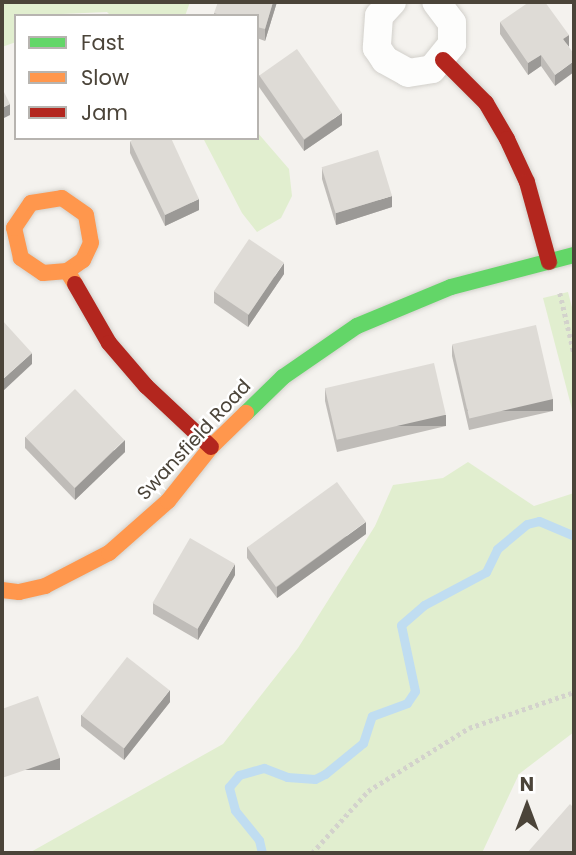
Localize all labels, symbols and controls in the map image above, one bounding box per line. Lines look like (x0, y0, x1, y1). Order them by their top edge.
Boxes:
legend (14, 14, 259, 140)
text: Fast (81, 28, 124, 57)
text: Slow (81, 63, 129, 92)
text: Jam (81, 98, 128, 127)
street label: Swansfield Road (132, 375, 256, 505)
north arrow (492, 771, 562, 841)
text: N (520, 771, 534, 798)

